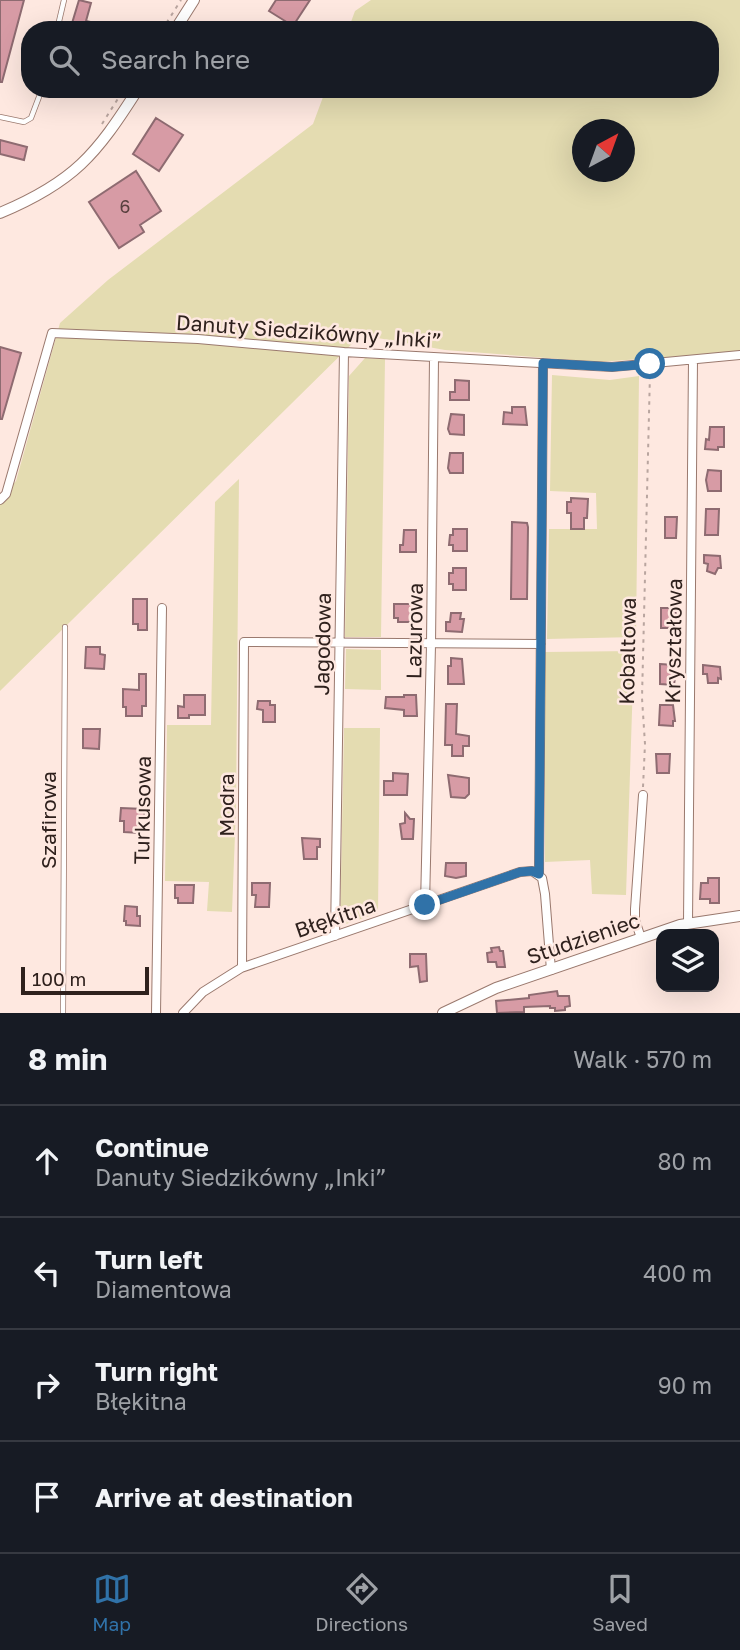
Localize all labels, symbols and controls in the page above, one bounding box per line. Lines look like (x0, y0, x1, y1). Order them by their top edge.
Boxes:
search box (21, 21, 719, 98)
icon: search (45, 41, 83, 79)
text: Search here (101, 44, 250, 75)
north arrow (572, 119, 635, 182)
house number: 6 (120, 195, 130, 217)
street label: Danuty Siedzikówny „Inki” (175, 309, 443, 353)
route start (634, 348, 665, 379)
street label: Kryształowa (659, 578, 687, 704)
street label: Lazurowa (400, 583, 428, 679)
street label: Jagodowa (308, 592, 336, 696)
street label: Kobaltowa (613, 597, 641, 705)
street label: Turkusowa (128, 755, 156, 865)
street label: Szafirowa (35, 771, 61, 869)
street label: Modra (213, 773, 239, 837)
route end (409, 889, 440, 920)
street label: Błękitna (291, 891, 379, 943)
street label: Studzieniec (523, 907, 643, 969)
map controls (656, 929, 719, 992)
button: layers (656, 929, 719, 992)
scale bar (21, 964, 149, 996)
text: 100 m (32, 967, 86, 990)
text: 8 min (28, 1041, 107, 1077)
text: Walk · 570 m (573, 1045, 712, 1073)
text: Continue (95, 1132, 209, 1163)
icon: ahead (28, 1142, 66, 1180)
text: 80 m (658, 1147, 712, 1175)
text: Danuty Siedzikówny „Inki” (95, 1163, 387, 1191)
text: Turn left (95, 1244, 203, 1275)
icon: left (28, 1254, 66, 1292)
text: 400 m (643, 1259, 712, 1287)
text: Diamentowa (95, 1275, 232, 1303)
text: Turn right (95, 1356, 218, 1387)
icon: right (28, 1366, 66, 1404)
text: 90 m (658, 1371, 712, 1399)
text: Błękitna (95, 1387, 187, 1415)
icon: arrive (28, 1478, 66, 1516)
text: Arrive at destination (95, 1482, 353, 1513)
tab: Map (92, 1570, 131, 1635)
tab: Directions (315, 1570, 408, 1635)
tab: Saved (592, 1570, 648, 1635)

